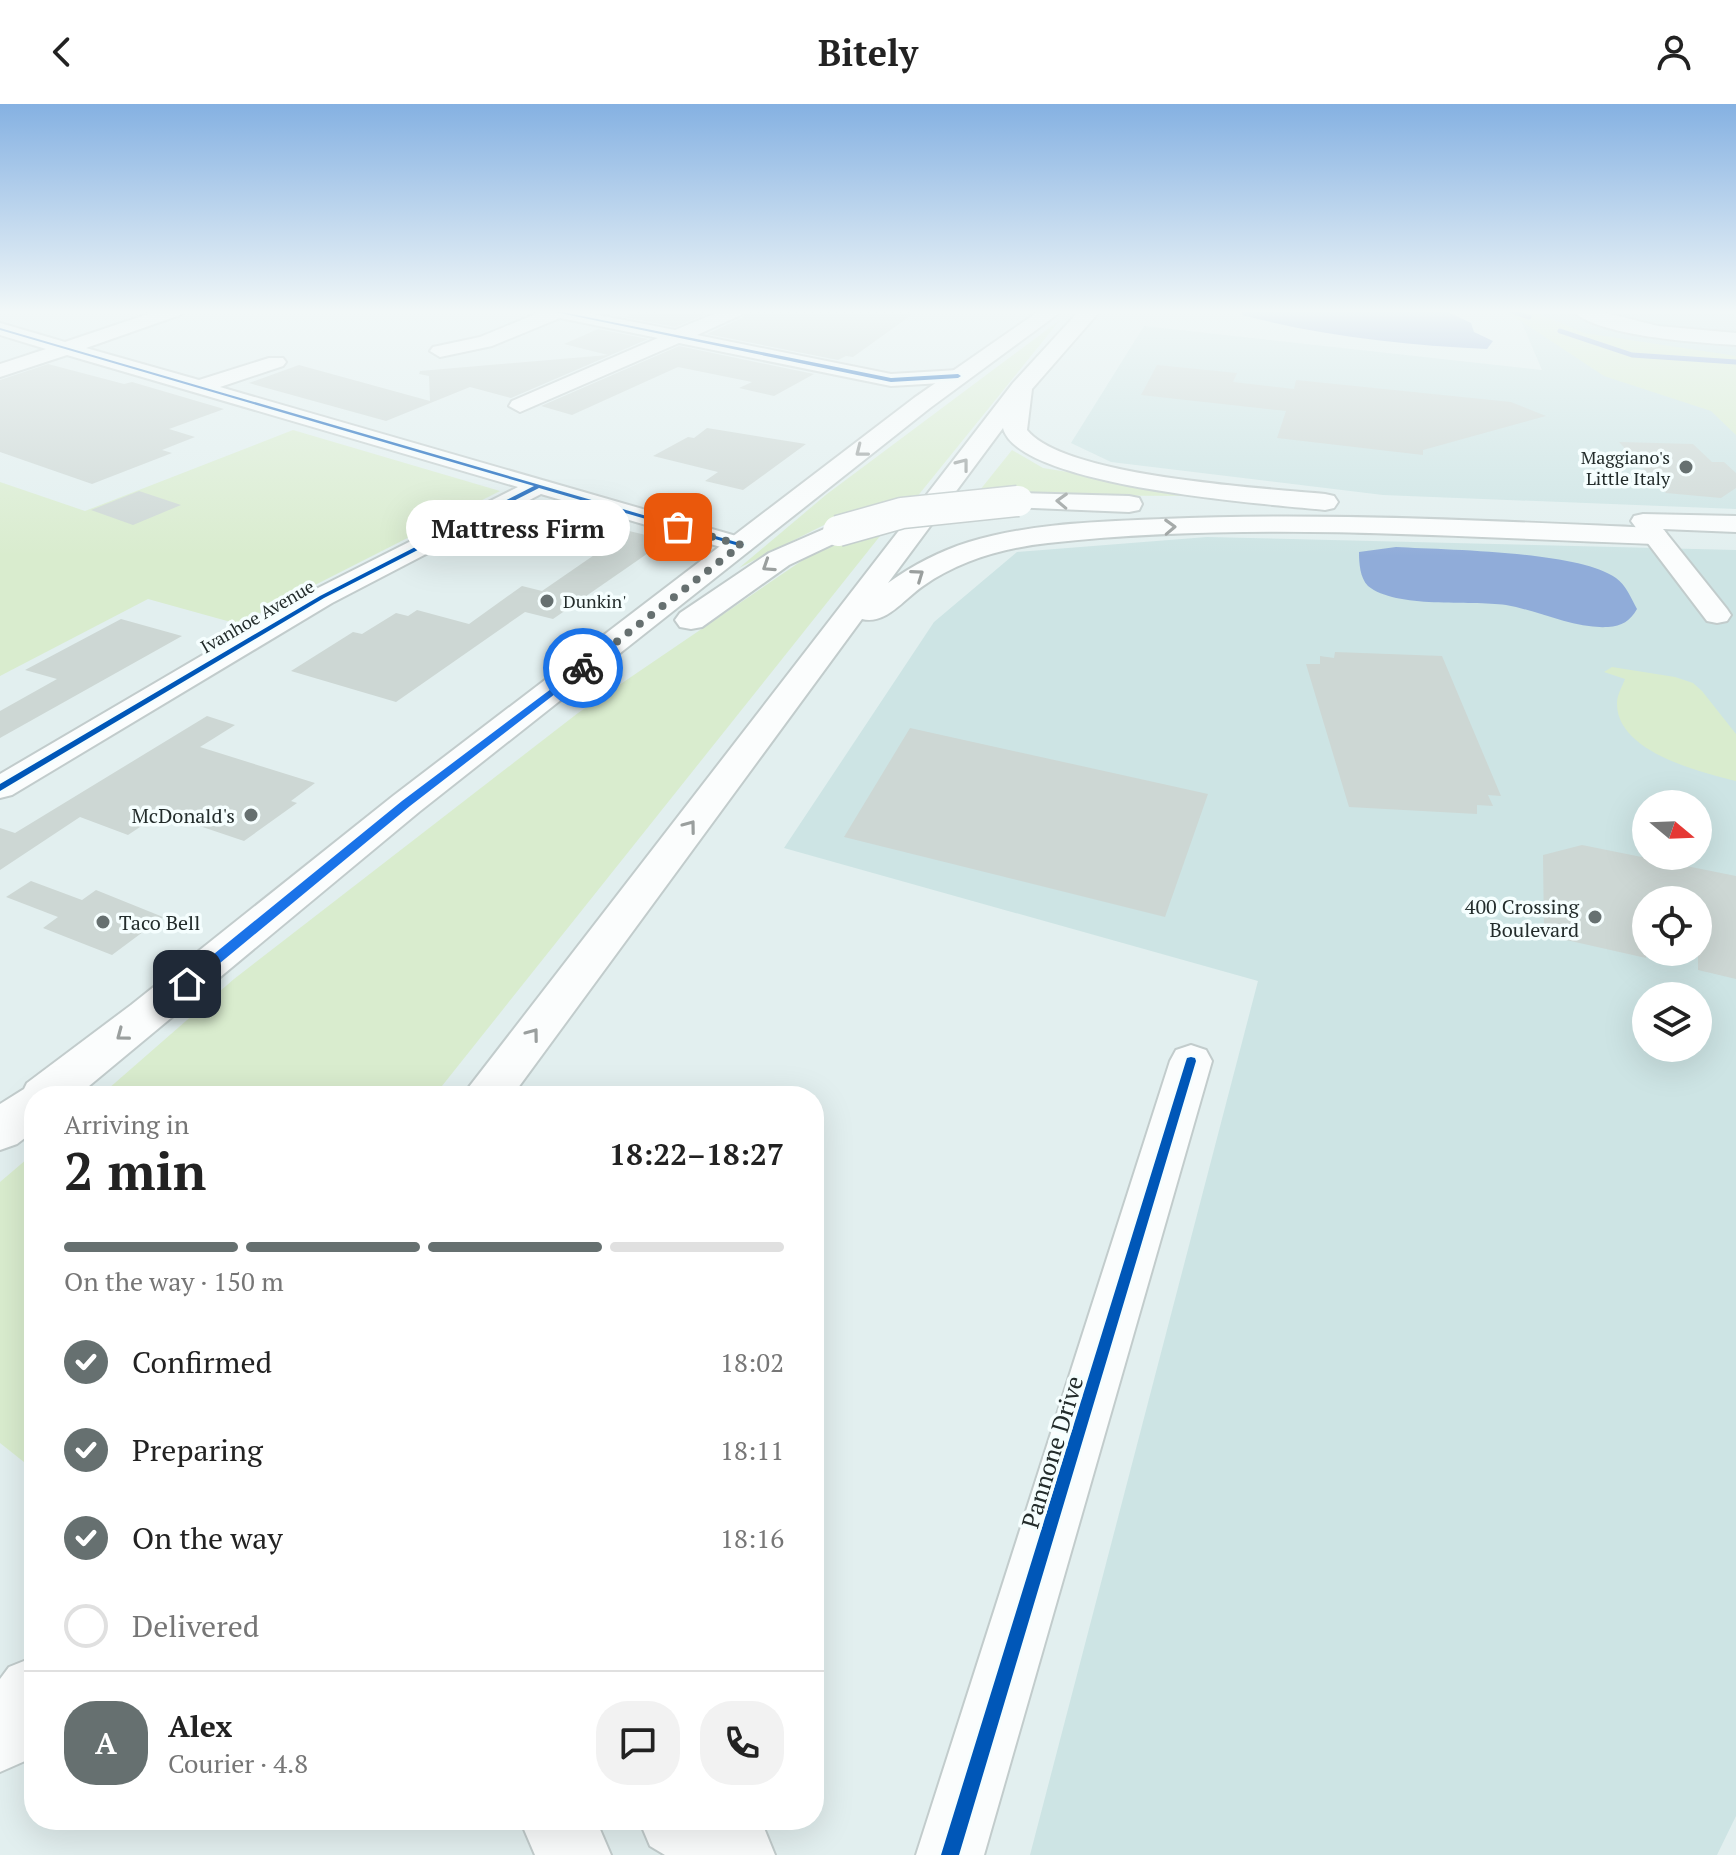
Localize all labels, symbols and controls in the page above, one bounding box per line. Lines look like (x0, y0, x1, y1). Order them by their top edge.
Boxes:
text: Bitely (818, 29, 918, 76)
icon: back (40, 30, 84, 74)
icon: person (1652, 30, 1696, 74)
one-way arrow (855, 442, 870, 456)
place label: Maggiano's Little Italy (1581, 445, 1671, 490)
one-way arrow (953, 458, 967, 473)
marker: Maggiano's Little Italy (1677, 458, 1695, 476)
pin (644, 493, 712, 561)
one-way arrow (1055, 493, 1068, 510)
callout: Mattress Firm (406, 499, 630, 555)
icon: bag (656, 505, 700, 549)
text: Mattress Firm (431, 511, 605, 545)
one-way arrow (1164, 519, 1177, 536)
one-way arrow (763, 556, 777, 571)
one-way arrow (909, 570, 924, 585)
street label: Ivanhoe Avenue (196, 574, 318, 658)
place label: Dunkin' (563, 589, 626, 613)
marker: Dunkin' (538, 592, 556, 610)
courier (543, 628, 623, 708)
icon: bike (561, 646, 605, 690)
north arrow (1632, 790, 1712, 870)
map controls (1632, 790, 1712, 1062)
place label: McDonald's (132, 802, 235, 829)
marker: McDonald's (242, 806, 260, 824)
one-way arrow (680, 820, 694, 835)
button: locate (1632, 886, 1712, 966)
place label: 400 Crossing Boulevard (1465, 893, 1579, 943)
marker: 400 Crossing Boulevard (1586, 908, 1604, 926)
place label: Taco Bell (119, 909, 200, 936)
marker: Taco Bell (94, 913, 112, 931)
pin (153, 950, 221, 1018)
icon: home (165, 962, 209, 1006)
button: layers (1632, 982, 1712, 1062)
one-way arrow (116, 1025, 131, 1039)
one-way arrow (524, 1028, 538, 1043)
text: Arriving in (64, 1107, 189, 1141)
text: 18:22–18:27 (609, 1134, 784, 1174)
text: 2 min (64, 1136, 206, 1205)
text: On the way · 150 m (64, 1264, 284, 1298)
icon: check (64, 1340, 108, 1384)
text: Confirmed (132, 1342, 272, 1382)
text: 18:02 (720, 1345, 784, 1379)
street label: Pannone Drive (1014, 1372, 1090, 1532)
icon: check (64, 1428, 108, 1472)
text: Preparing (132, 1430, 263, 1470)
text: 18:11 (720, 1433, 784, 1467)
icon: check (64, 1516, 108, 1560)
text: On the way (132, 1518, 283, 1558)
text: 18:16 (720, 1521, 784, 1555)
text: Delivered (132, 1606, 259, 1646)
button: chat (596, 1701, 680, 1785)
button: phone (700, 1701, 784, 1785)
text: Alex (168, 1706, 232, 1746)
text: A (95, 1723, 117, 1763)
text: Courier · 4.8 (168, 1746, 308, 1780)

